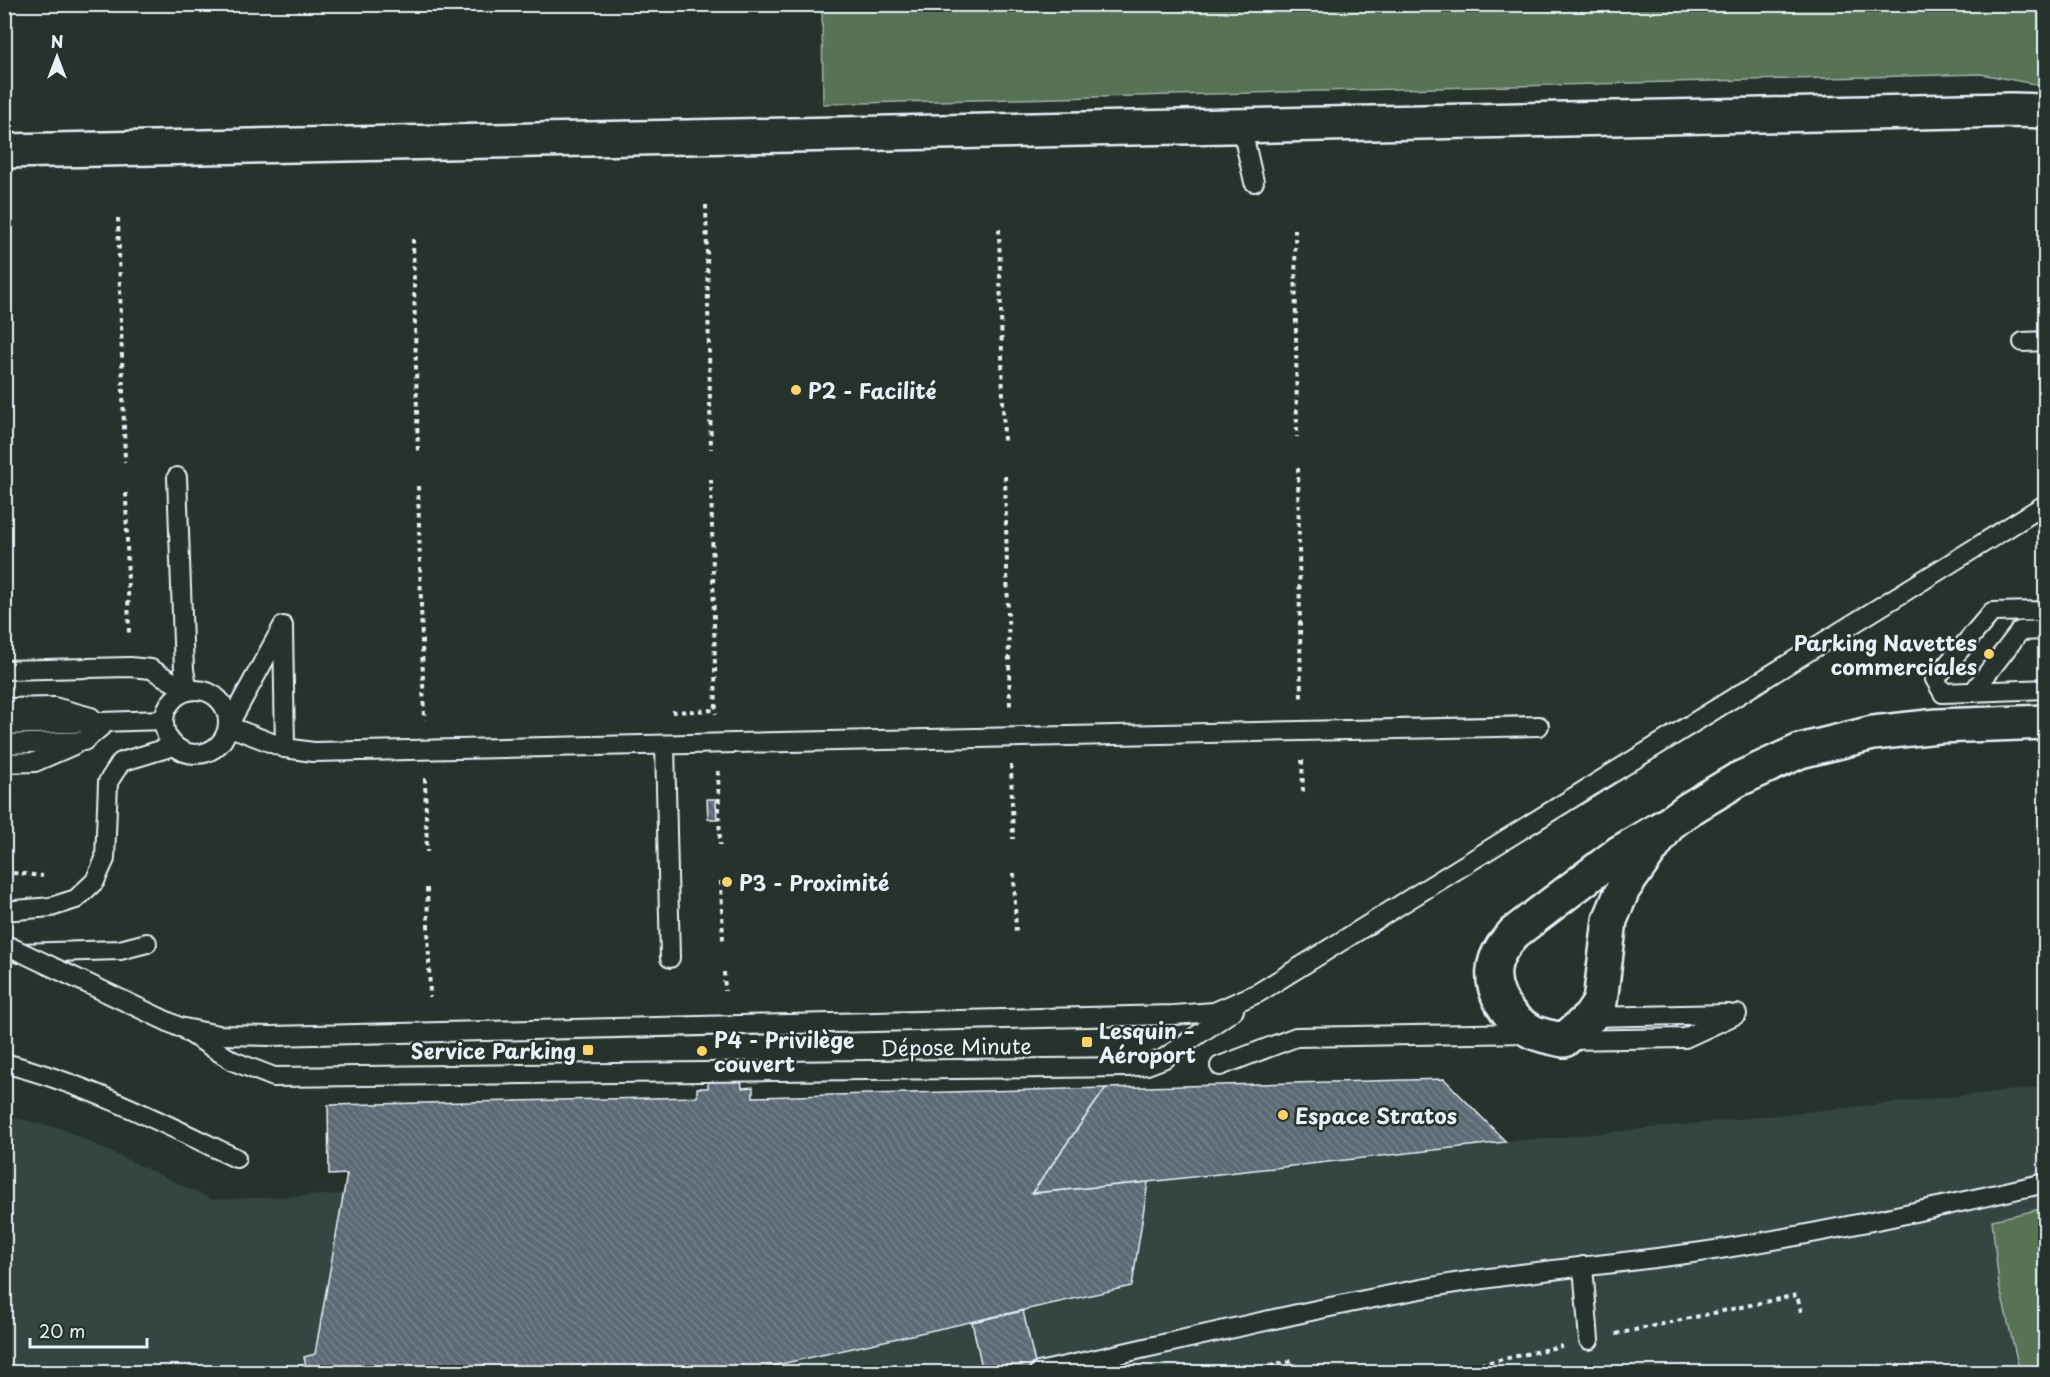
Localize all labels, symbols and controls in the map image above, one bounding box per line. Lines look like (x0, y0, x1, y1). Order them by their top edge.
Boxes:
north arrow (27, 27, 87, 87)
text: N (51, 29, 63, 53)
place label: P2 - Facilité (808, 374, 937, 406)
marker: P2 - Facilité (789, 383, 803, 397)
place label: Parking Navettes commerciales (1794, 626, 1977, 682)
marker: Parking Navettes commerciales (1982, 647, 1996, 661)
place label: P3 - Proximité (739, 866, 889, 898)
marker: P3 - Proximité (720, 875, 734, 889)
place label: Lesquin – Aéroport (1098, 1014, 1196, 1070)
place label: P4 - Privilège couvert (714, 1023, 854, 1079)
street label: Dépose Minute (880, 1029, 1032, 1063)
place label: Service Parking (411, 1034, 576, 1066)
marker: Lesquin – Aéroport (1080, 1035, 1094, 1049)
marker: Service Parking (581, 1043, 595, 1057)
marker: P4 - Privilège couvert (695, 1044, 709, 1058)
place label: Espace Stratos (1295, 1099, 1457, 1131)
marker: Espace Stratos (1276, 1108, 1290, 1122)
scale bar (30, 1311, 147, 1349)
text: 20 m (39, 1317, 85, 1344)

